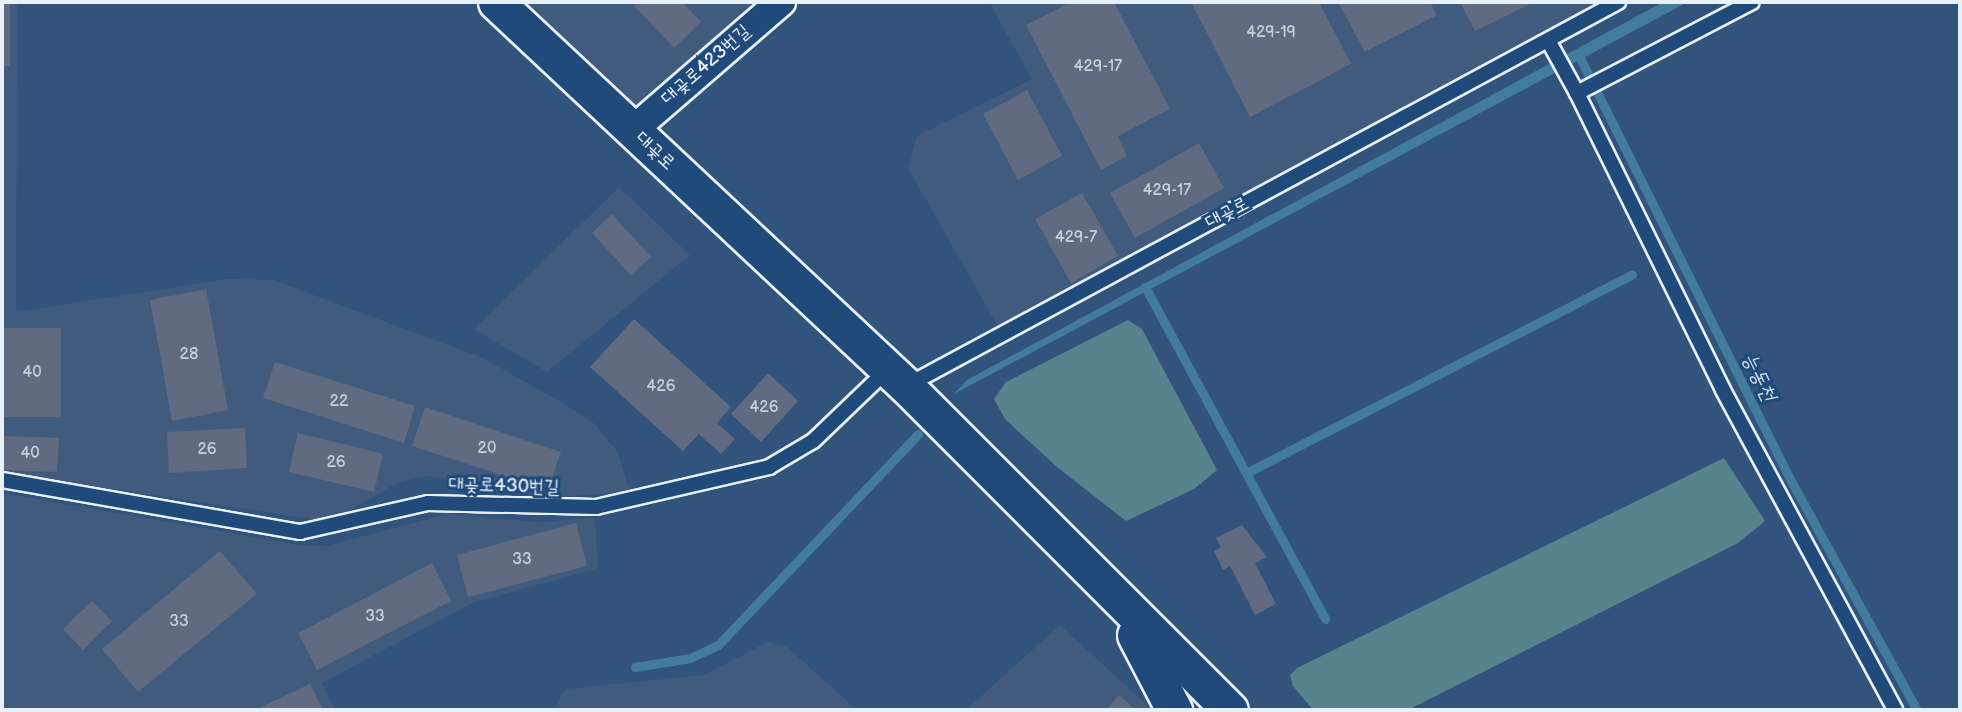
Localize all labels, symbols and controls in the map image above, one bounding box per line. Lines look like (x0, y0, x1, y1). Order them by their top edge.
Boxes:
street label: 대곶로423번길 (657, 20, 755, 110)
house number: 429-19 (1246, 23, 1296, 43)
house number: 429-17 (1074, 57, 1122, 77)
street label: 대곶로 (630, 127, 680, 175)
house number: 429-17 (1143, 181, 1191, 201)
street label: 대곶로 (1201, 192, 1253, 234)
house number: 429-7 (1055, 228, 1097, 248)
house number: 28 (180, 345, 198, 365)
water label: 능동천 (1737, 349, 1781, 405)
house number: 40 (22, 363, 42, 383)
house number: 426 (647, 377, 675, 397)
house number: 22 (330, 392, 348, 412)
house number: 426 (750, 398, 778, 418)
house number: 20 (478, 439, 496, 459)
house number: 26 (197, 440, 217, 460)
house number: 40 (20, 444, 40, 464)
house number: 26 (326, 453, 346, 473)
street label: 대곶로430번길 (448, 473, 560, 499)
house number: 33 (512, 550, 532, 570)
house number: 33 (365, 607, 385, 627)
house number: 33 (169, 612, 189, 632)

